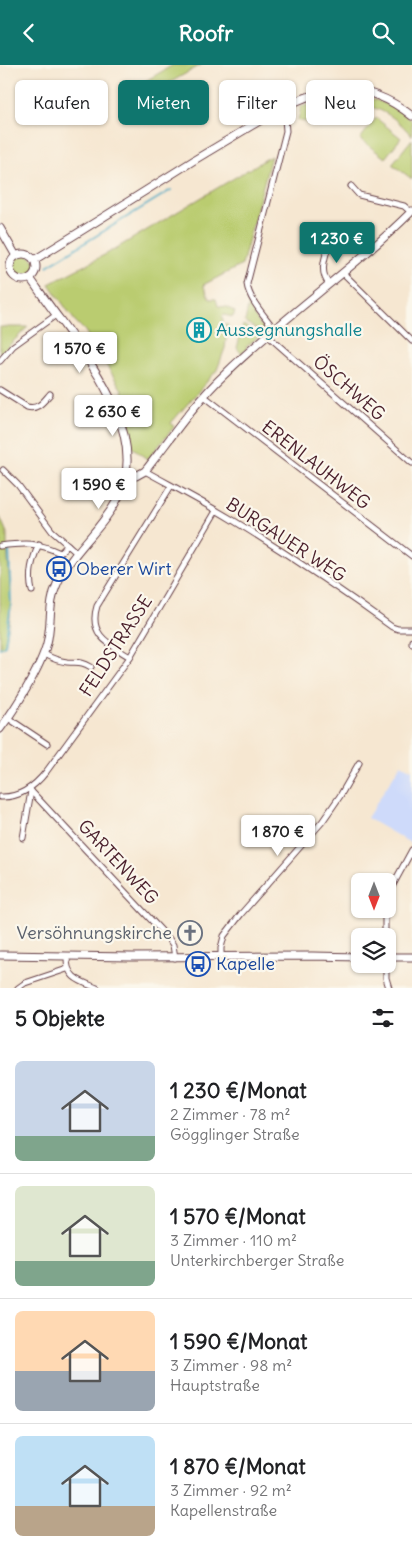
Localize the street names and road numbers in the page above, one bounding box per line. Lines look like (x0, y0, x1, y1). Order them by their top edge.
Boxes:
street label: ÖSCHWEG (308, 350, 390, 425)
street label: ERENLAUHWEG (257, 415, 375, 514)
street label: BURGAUER WEG (222, 492, 351, 587)
street label: FELDSTRASSE (74, 591, 157, 701)
street label: GARTENWEG (73, 814, 164, 909)

